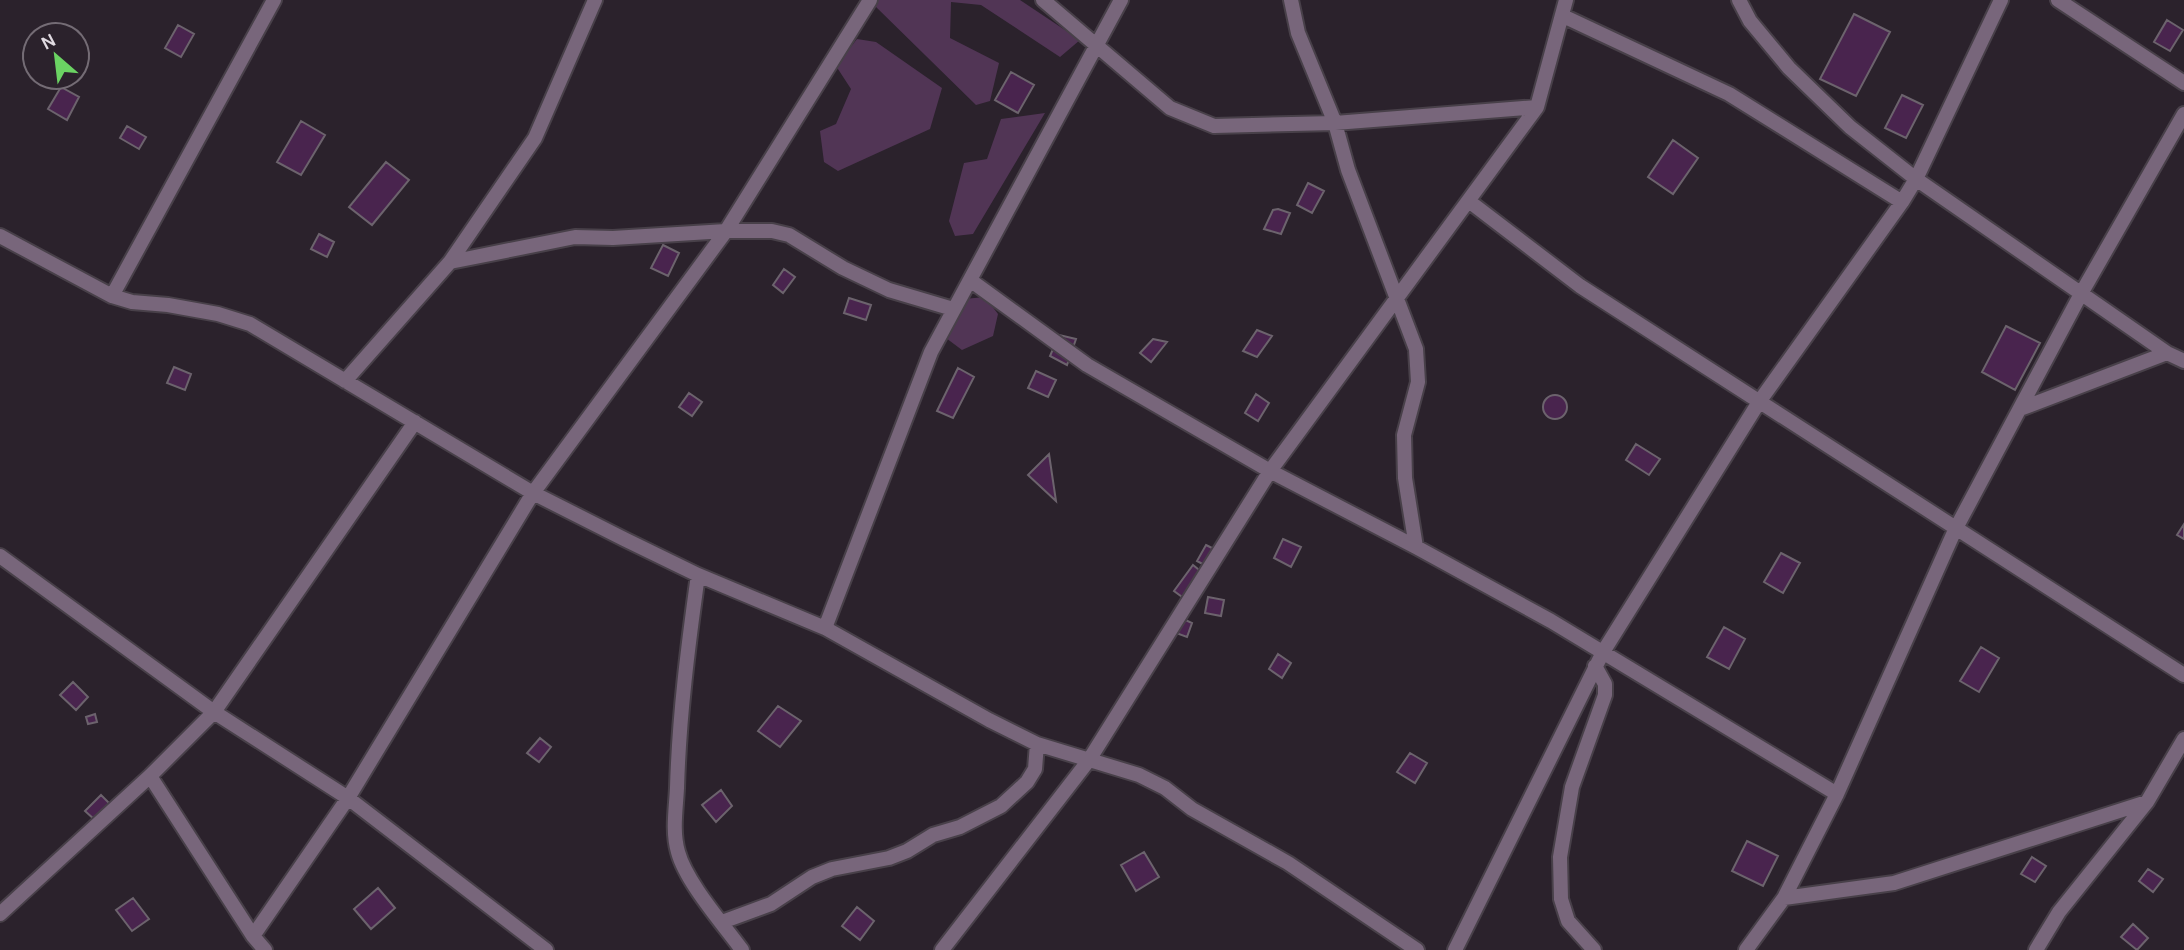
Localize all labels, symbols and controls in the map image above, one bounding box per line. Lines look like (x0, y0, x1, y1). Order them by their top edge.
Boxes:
north arrow (21, 21, 91, 91)
text: N (37, 29, 60, 55)

